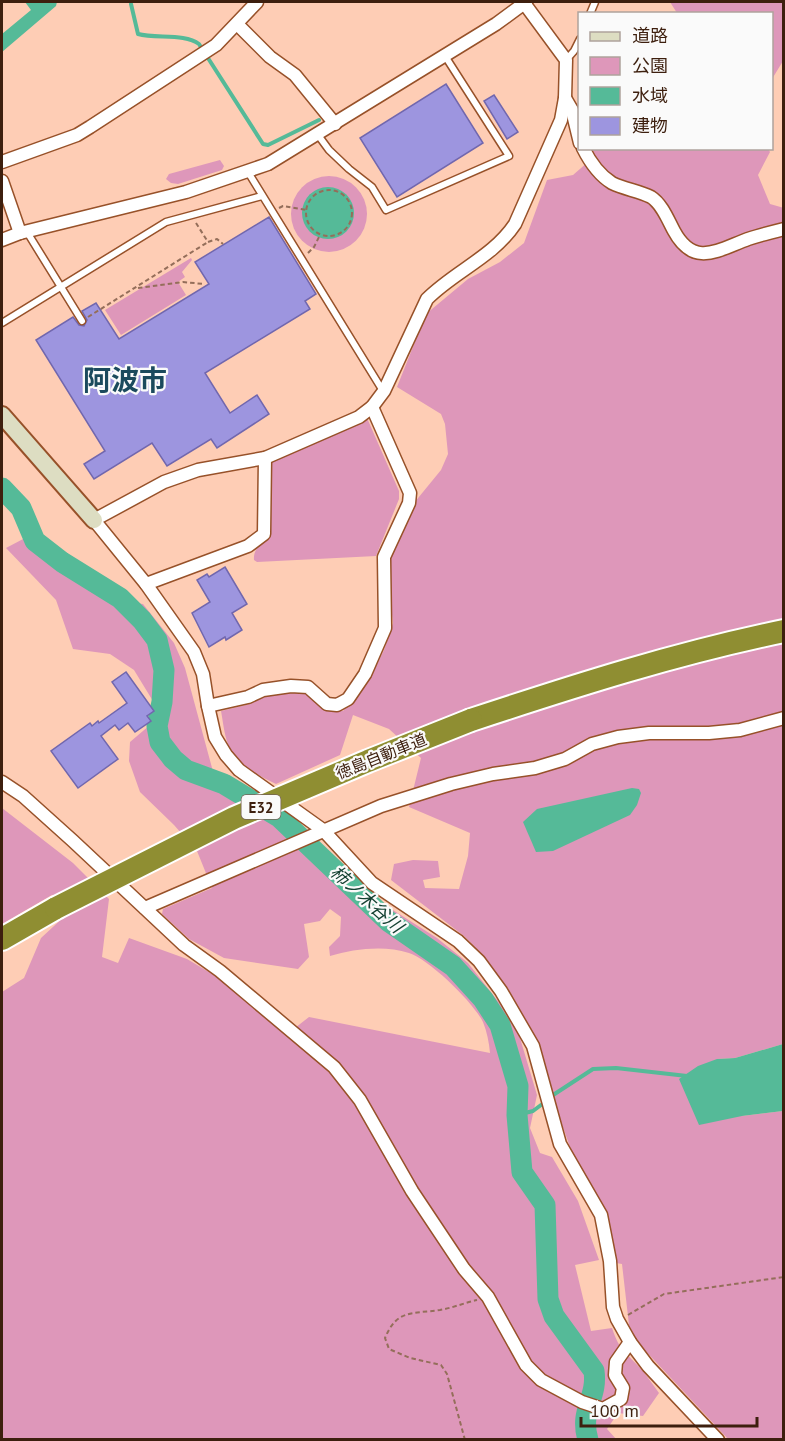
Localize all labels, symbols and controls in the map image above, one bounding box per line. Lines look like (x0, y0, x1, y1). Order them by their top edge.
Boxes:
legend (578, 12, 773, 150)
text: 道路 (632, 24, 668, 47)
text: 公園 (632, 54, 668, 77)
text: 水域 (632, 84, 668, 107)
text: 建物 (632, 114, 668, 137)
district label: 阿波市 (83, 361, 167, 398)
street label: 徳島自動車道 (333, 729, 429, 783)
road number: E32 (242, 795, 280, 819)
water label: 柿ノ木谷川 (326, 860, 410, 939)
scale bar (581, 1390, 756, 1428)
text: 100 m (590, 1399, 639, 1422)

